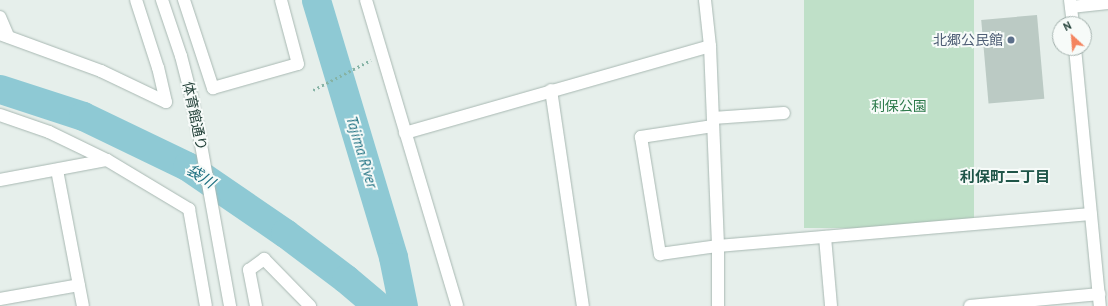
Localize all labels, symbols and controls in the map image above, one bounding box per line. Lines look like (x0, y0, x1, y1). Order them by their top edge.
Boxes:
north arrow (1052, 16, 1092, 56)
text: N (1061, 18, 1073, 34)
place label: 北郷公民館 (933, 32, 1003, 48)
marker: 北郷公民館 (1006, 35, 1016, 45)
street label: 体育館通り (180, 80, 210, 152)
park label: 利保公園 (871, 98, 927, 114)
water label: Tajima River (343, 114, 381, 190)
water label: 袋川 (184, 160, 218, 192)
district label: 利保町二丁目 (960, 168, 1050, 186)

